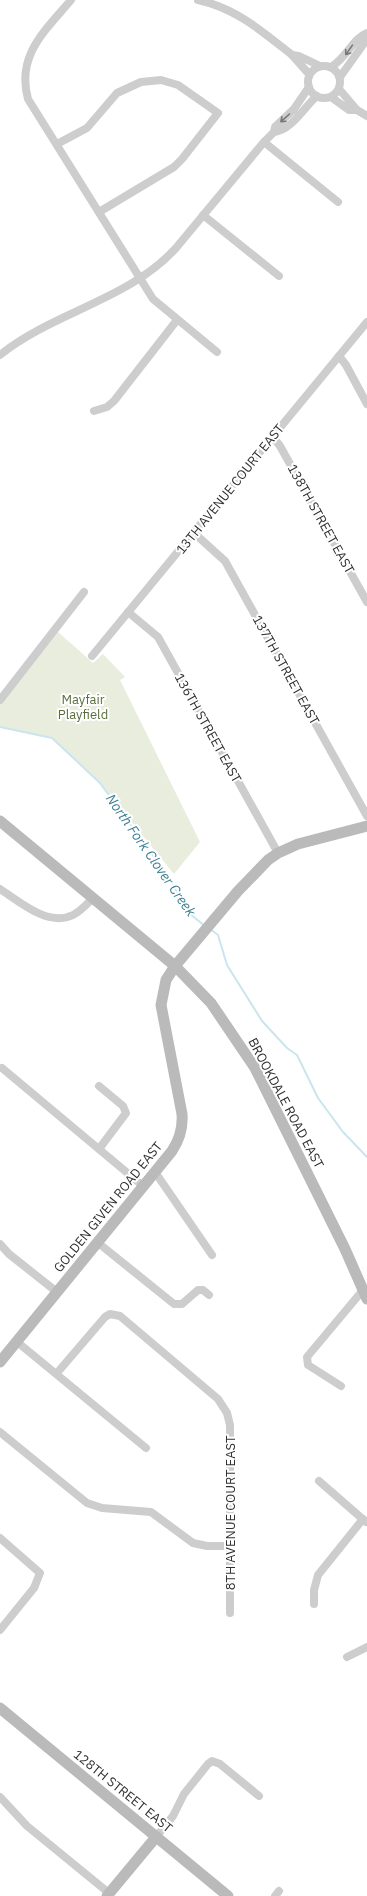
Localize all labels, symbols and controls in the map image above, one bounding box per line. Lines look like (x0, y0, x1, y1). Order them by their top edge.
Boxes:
one-way arrow (345, 44, 353, 55)
one-way arrow (280, 113, 290, 122)
street label: 13TH AVENUE COURT EAST (172, 420, 288, 557)
street label: 138TH STREET EAST (284, 461, 358, 577)
street label: 137TH STREET EAST (249, 612, 323, 728)
street label: 136TH STREET EAST (171, 670, 245, 786)
park label: Mayfair Playfield (58, 691, 108, 723)
water label: North Fork Clover Creek (102, 790, 200, 920)
street label: BROOKDALE ROAD EAST (244, 1035, 328, 1172)
street label: GOLDEN GIVEN ROAD EAST (50, 1138, 166, 1276)
street label: 8TH AVENUE COURT EAST (222, 1435, 239, 1590)
street label: 128TH STREET EAST (70, 1746, 176, 1837)

